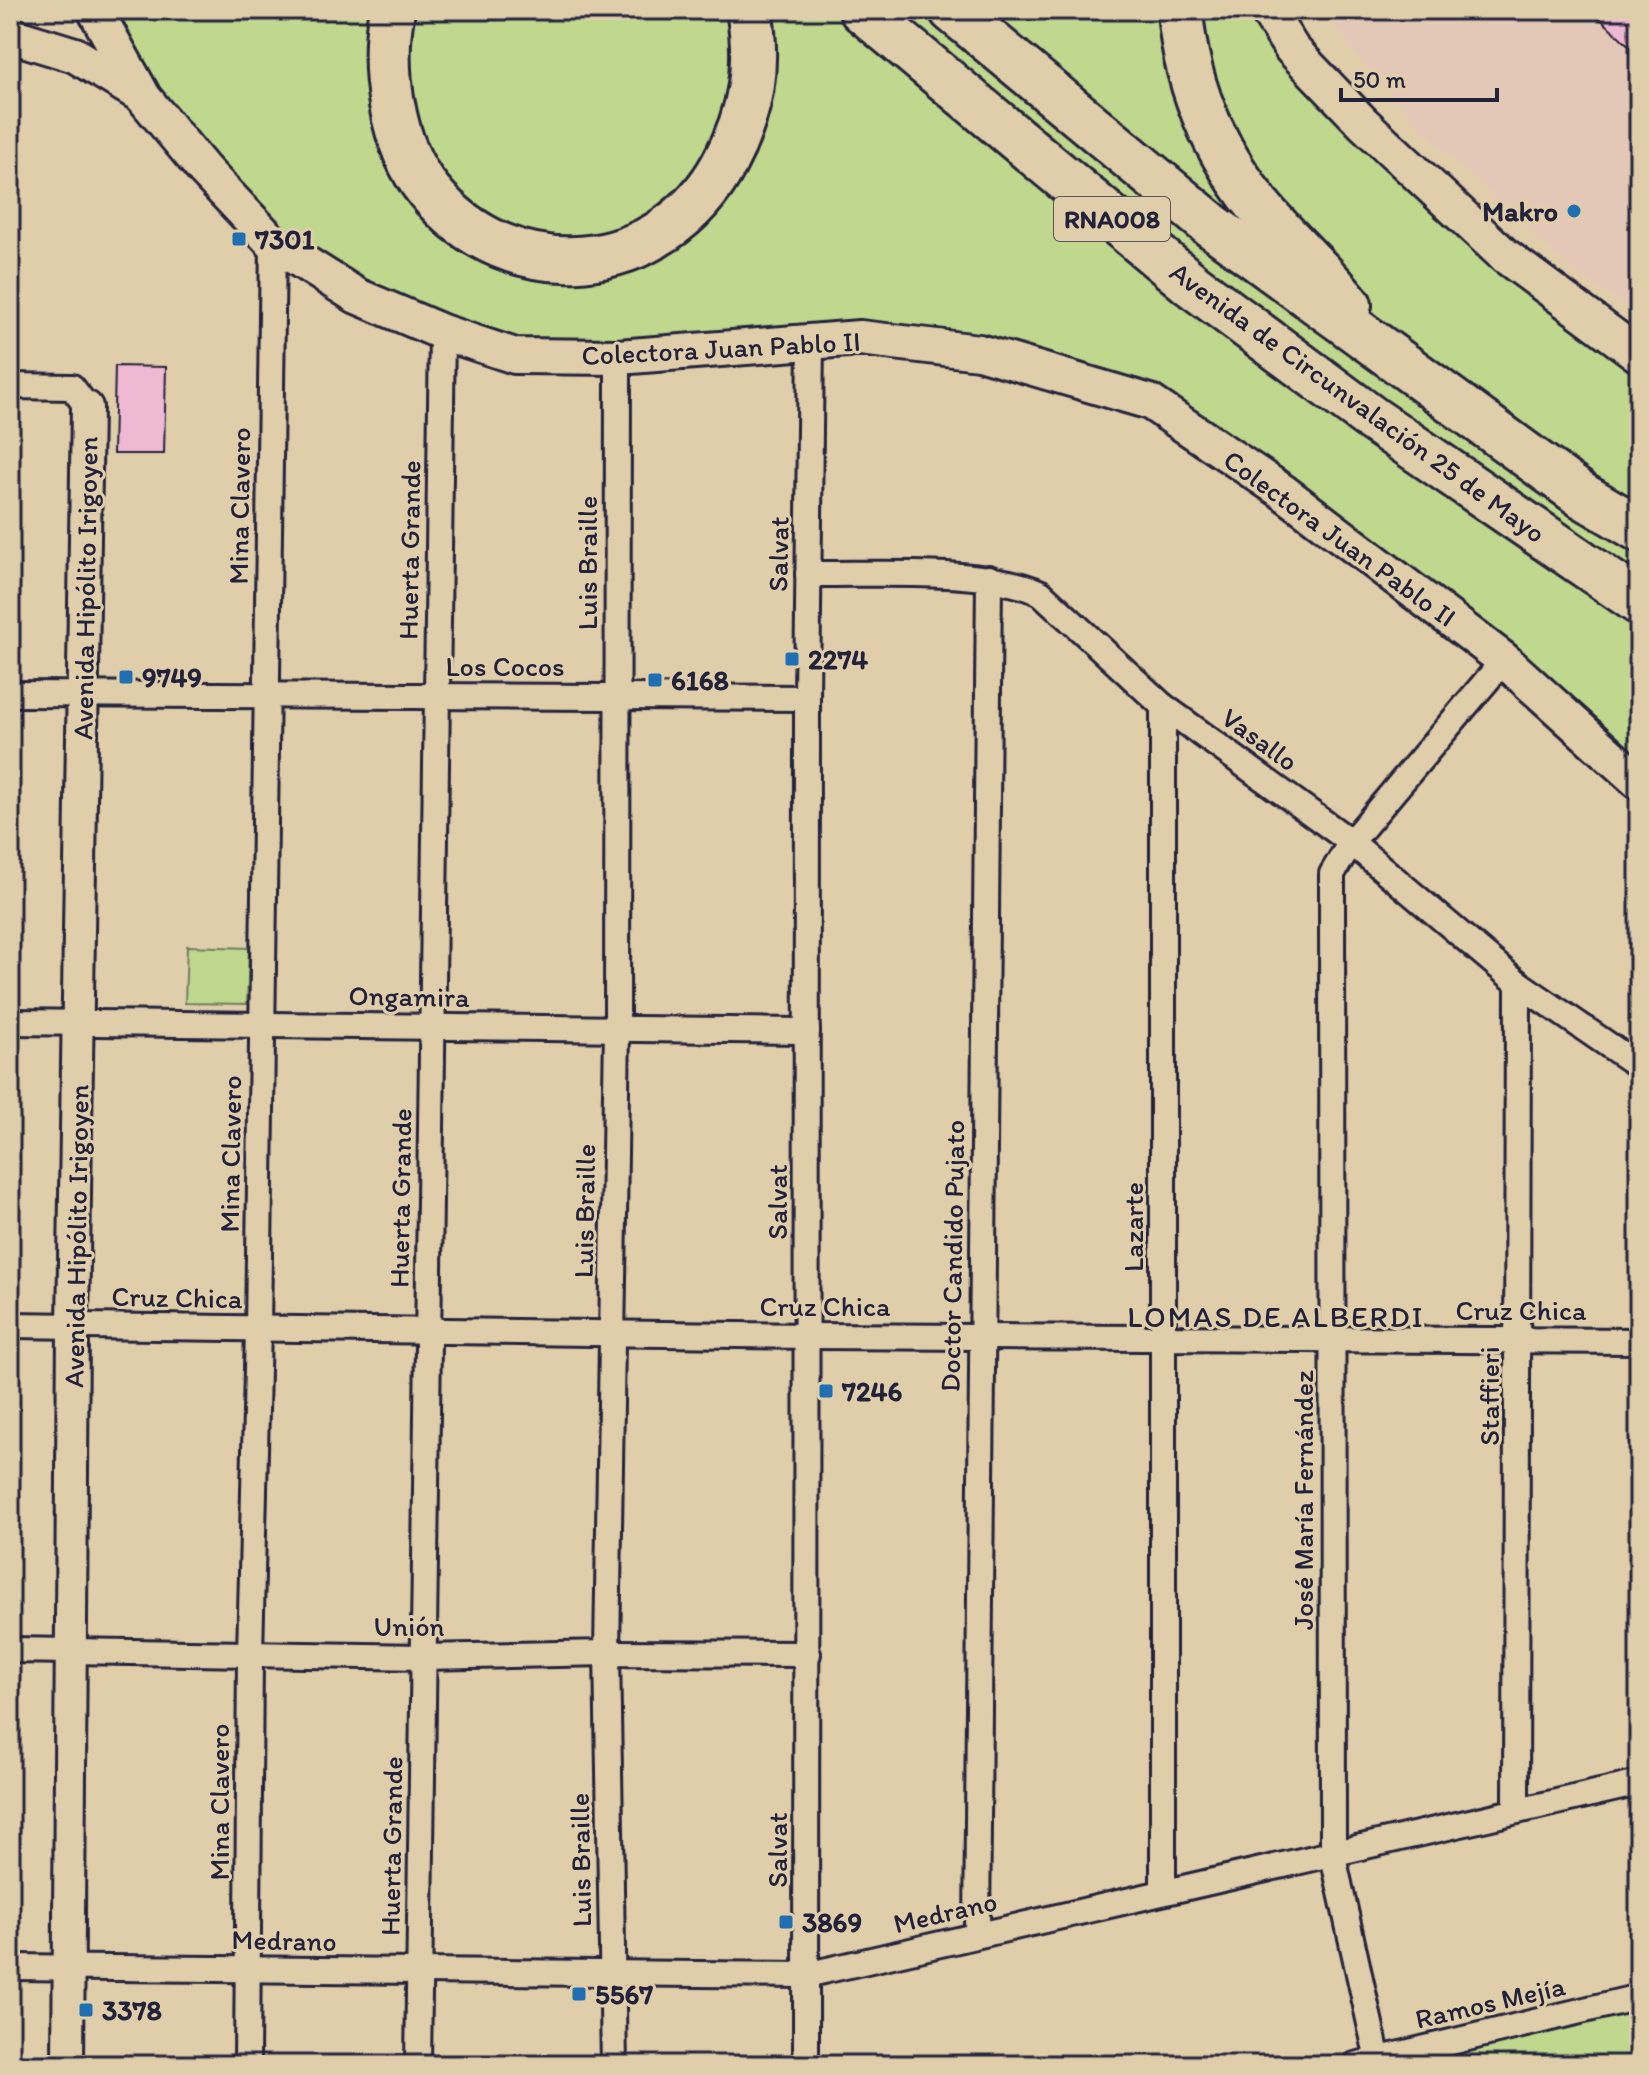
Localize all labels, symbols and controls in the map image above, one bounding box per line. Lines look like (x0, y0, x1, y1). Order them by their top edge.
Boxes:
scale bar (1341, 52, 1497, 102)
text: 50 m (1353, 65, 1406, 94)
place label: Makro (1482, 194, 1558, 228)
road number: RNA008 (1054, 197, 1170, 241)
marker: Makro (1565, 202, 1583, 220)
place label: 7301 (254, 222, 314, 256)
marker: 7301 (230, 230, 248, 248)
street label: Avenida de Circunvalación 25 de Mayo (1164, 254, 1552, 550)
street label: Colectora Juan Pablo II (581, 324, 861, 372)
street label: Mina Clavero (221, 427, 257, 585)
street label: Avenida Hipólito Irigoyen (65, 436, 105, 740)
street label: Colectora Juan Pablo II (1217, 442, 1463, 634)
street label: Huerta Grande (390, 460, 428, 640)
street label: Luis Braille (570, 496, 604, 630)
street label: Salvat (760, 516, 796, 592)
place label: 2274 (808, 642, 868, 676)
street label: Los Cocos (445, 649, 565, 683)
marker: 2274 (783, 650, 801, 668)
place label: 9749 (142, 660, 202, 694)
place label: 6168 (671, 663, 729, 697)
marker: 9749 (117, 668, 135, 686)
marker: 6168 (646, 671, 664, 689)
street label: Vasallo (1215, 700, 1305, 778)
street label: Ongamira (348, 978, 470, 1014)
street label: Mina Clavero (212, 1075, 248, 1233)
street label: Avenida Hipólito Irigoyen (56, 1084, 96, 1388)
street label: Huerta Grande (381, 1108, 419, 1288)
street label: Doctor Candido Pujato (933, 1120, 971, 1392)
street label: Luis Braille (566, 1144, 602, 1278)
street label: Salvat (760, 1164, 794, 1240)
street label: Lazarte (1116, 1182, 1150, 1272)
street label: Cruz Chica (111, 1279, 243, 1315)
street label: Cruz Chica (759, 1289, 891, 1323)
street label: Cruz Chica (1455, 1293, 1587, 1327)
district label: LOMAS DE ALBERDI (1127, 1298, 1425, 1335)
street label: Staffieri (1472, 1346, 1506, 1446)
street label: José María Fernández (1286, 1370, 1320, 1630)
place label: 7246 (841, 1374, 902, 1408)
marker: 7246 (817, 1382, 835, 1400)
street label: Unión (374, 1609, 444, 1643)
street label: Mina Clavero (202, 1723, 236, 1881)
street label: Huerta Grande (372, 1756, 410, 1936)
street label: Luis Braille (562, 1793, 598, 1927)
street label: Salvat (760, 1812, 794, 1888)
street label: Medrano (890, 1884, 1000, 1940)
place label: 3869 (802, 1905, 862, 1939)
marker: 3869 (777, 1913, 795, 1931)
street label: Medrano (231, 1922, 337, 1958)
street label: Ramos Mejía (1412, 1968, 1569, 2036)
place label: 5567 (595, 1977, 653, 2011)
marker: 5567 (570, 1985, 588, 2003)
place label: 3378 (102, 1993, 162, 2027)
marker: 3378 (77, 2001, 95, 2019)

